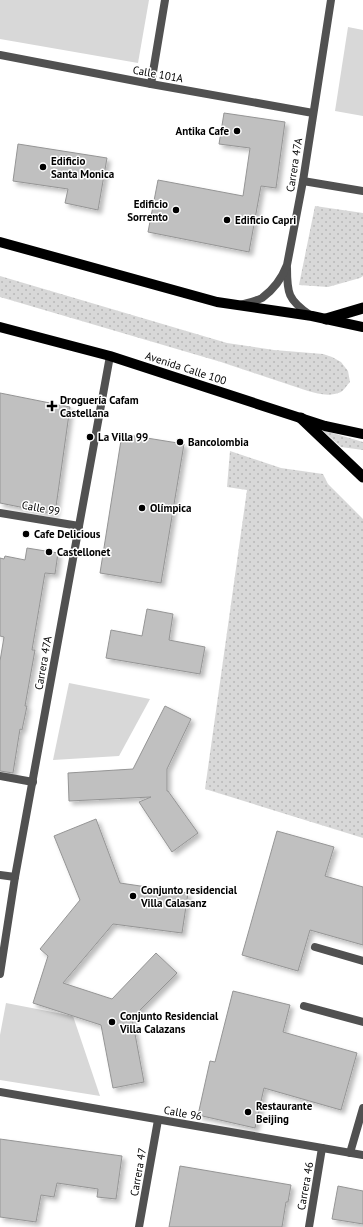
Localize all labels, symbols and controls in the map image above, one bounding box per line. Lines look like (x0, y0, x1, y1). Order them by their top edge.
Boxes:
street label: Calle 101A (132, 63, 185, 85)
place label: Antika Cafe (176, 124, 229, 138)
marker: Antika Cafe (232, 126, 242, 136)
street label: Carrera 47A (283, 136, 305, 193)
place label: Edificio Santa Monica (51, 154, 114, 181)
marker: Edificio Santa Monica (38, 162, 48, 172)
place label: Edificio Sorrento (127, 197, 168, 224)
marker: Edificio Sorrento (171, 205, 181, 215)
place label: Edificio Capri (235, 213, 296, 227)
marker: Edificio Capri (222, 215, 232, 225)
street label: Avenida Calle 100 (144, 348, 228, 388)
place label: Droguería Cafam Castellana (60, 393, 139, 420)
marker: Droguería Cafam Castellana (47, 401, 57, 411)
place label: La Villa 99 (98, 430, 148, 444)
marker: La Villa 99 (85, 432, 95, 442)
place label: Bancolombia (188, 435, 249, 449)
marker: Bancolombia (175, 437, 185, 447)
street label: Calle 99 (21, 498, 61, 518)
place label: Olímpica (150, 501, 192, 515)
marker: Olímpica (137, 503, 147, 513)
place label: Cafe Delicious (34, 527, 101, 541)
marker: Cafe Delicious (21, 529, 31, 539)
place label: Castellonet (57, 545, 110, 559)
marker: Castellonet (44, 547, 54, 557)
street label: Carrera 47A (31, 634, 55, 691)
place label: Conjunto residencial Villa Calasanz (140, 883, 238, 910)
marker: Conjunto residencial Villa Calasanz (128, 891, 138, 901)
place label: Conjunto Residencial Villa Calazans (119, 1009, 219, 1036)
marker: Conjunto Residencial Villa Calazans (107, 1017, 117, 1027)
place label: Restaurante Beijing (256, 1099, 313, 1126)
street label: Calle 96 (163, 1103, 203, 1123)
marker: Restaurante Beijing (243, 1107, 253, 1117)
street label: Carrera 47 (127, 1147, 149, 1197)
street label: Carrera 46 (294, 1161, 316, 1211)

